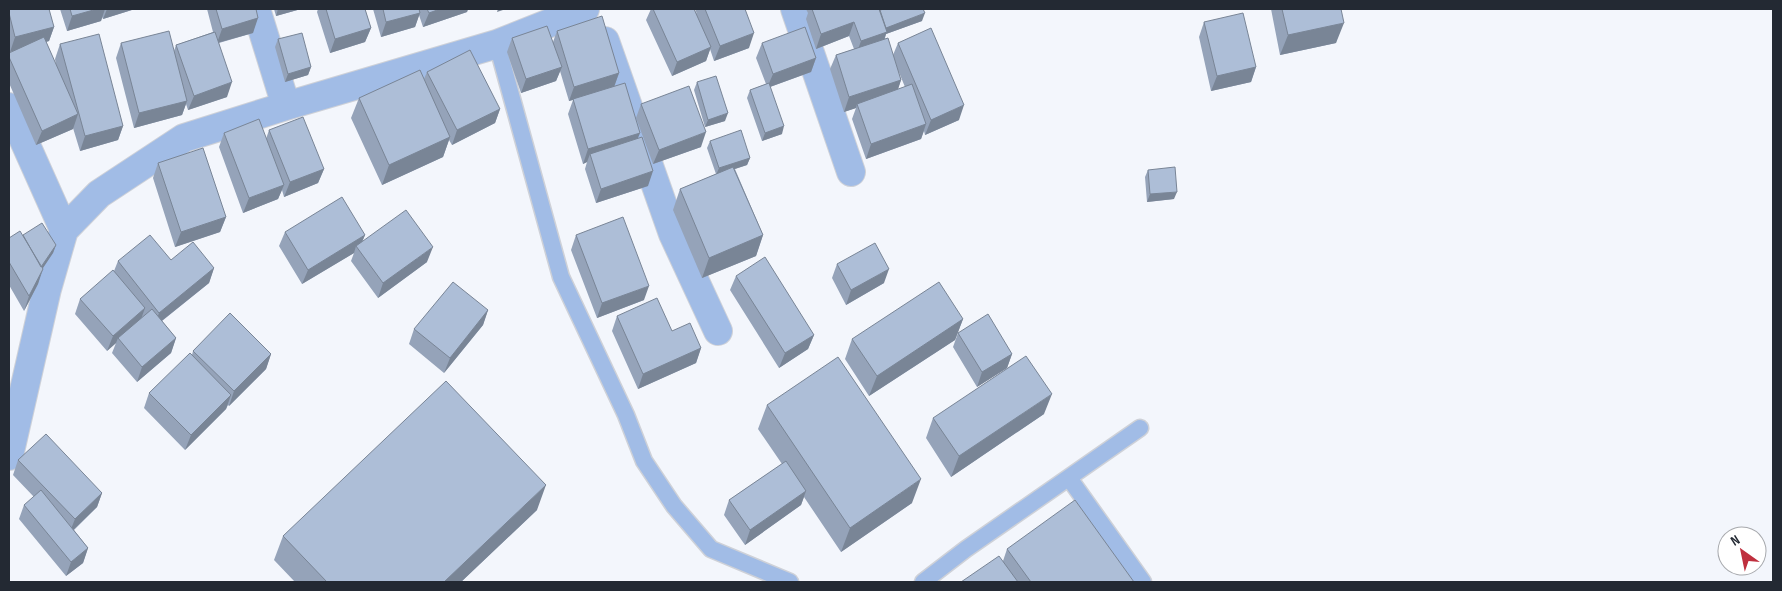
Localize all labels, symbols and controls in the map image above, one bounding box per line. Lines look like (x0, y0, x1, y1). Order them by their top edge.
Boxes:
north arrow (1717, 526, 1767, 576)
text: N (1727, 531, 1743, 550)

